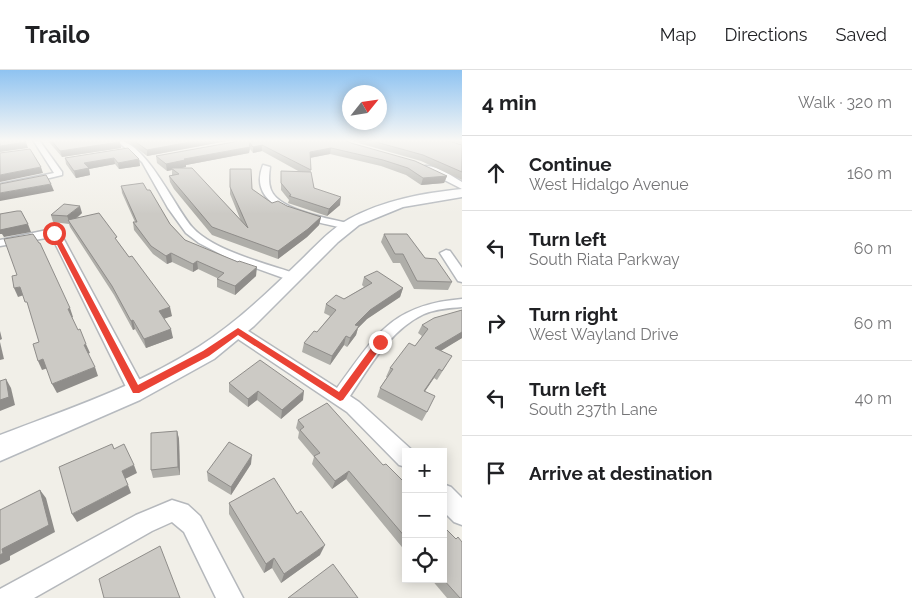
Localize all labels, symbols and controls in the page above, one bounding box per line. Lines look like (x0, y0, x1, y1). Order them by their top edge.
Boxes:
text: Trailo (25, 20, 90, 49)
text: Map (660, 24, 696, 45)
text: Directions (724, 24, 808, 45)
text: Saved (836, 24, 887, 45)
north arrow (342, 85, 387, 130)
text: 4 min (482, 90, 537, 115)
text: Walk · 320 m (798, 93, 892, 112)
text: Continue (529, 153, 612, 175)
icon: ahead (482, 159, 510, 187)
text: 160 m (847, 164, 892, 183)
text: West Hidalgo Avenue (529, 175, 689, 194)
route start (43, 222, 66, 245)
text: Turn left (529, 228, 606, 250)
icon: left (482, 234, 510, 262)
text: 60 m (854, 239, 892, 258)
text: South Riata Parkway (529, 250, 680, 269)
text: Turn right (529, 303, 618, 325)
icon: right (482, 309, 510, 337)
text: 60 m (854, 314, 892, 333)
text: West Wayland Drive (529, 325, 678, 344)
route end (369, 331, 392, 354)
text: Turn left (529, 378, 606, 400)
icon: left (482, 384, 510, 412)
text: 40 m (855, 389, 892, 408)
text: South 237th Lane (529, 400, 657, 419)
map controls (402, 448, 447, 583)
button: + (402, 448, 447, 493)
icon: arrive (482, 459, 510, 487)
text: Arrive at destination (529, 462, 713, 484)
button: − (402, 493, 447, 538)
button: locate (402, 538, 447, 583)

